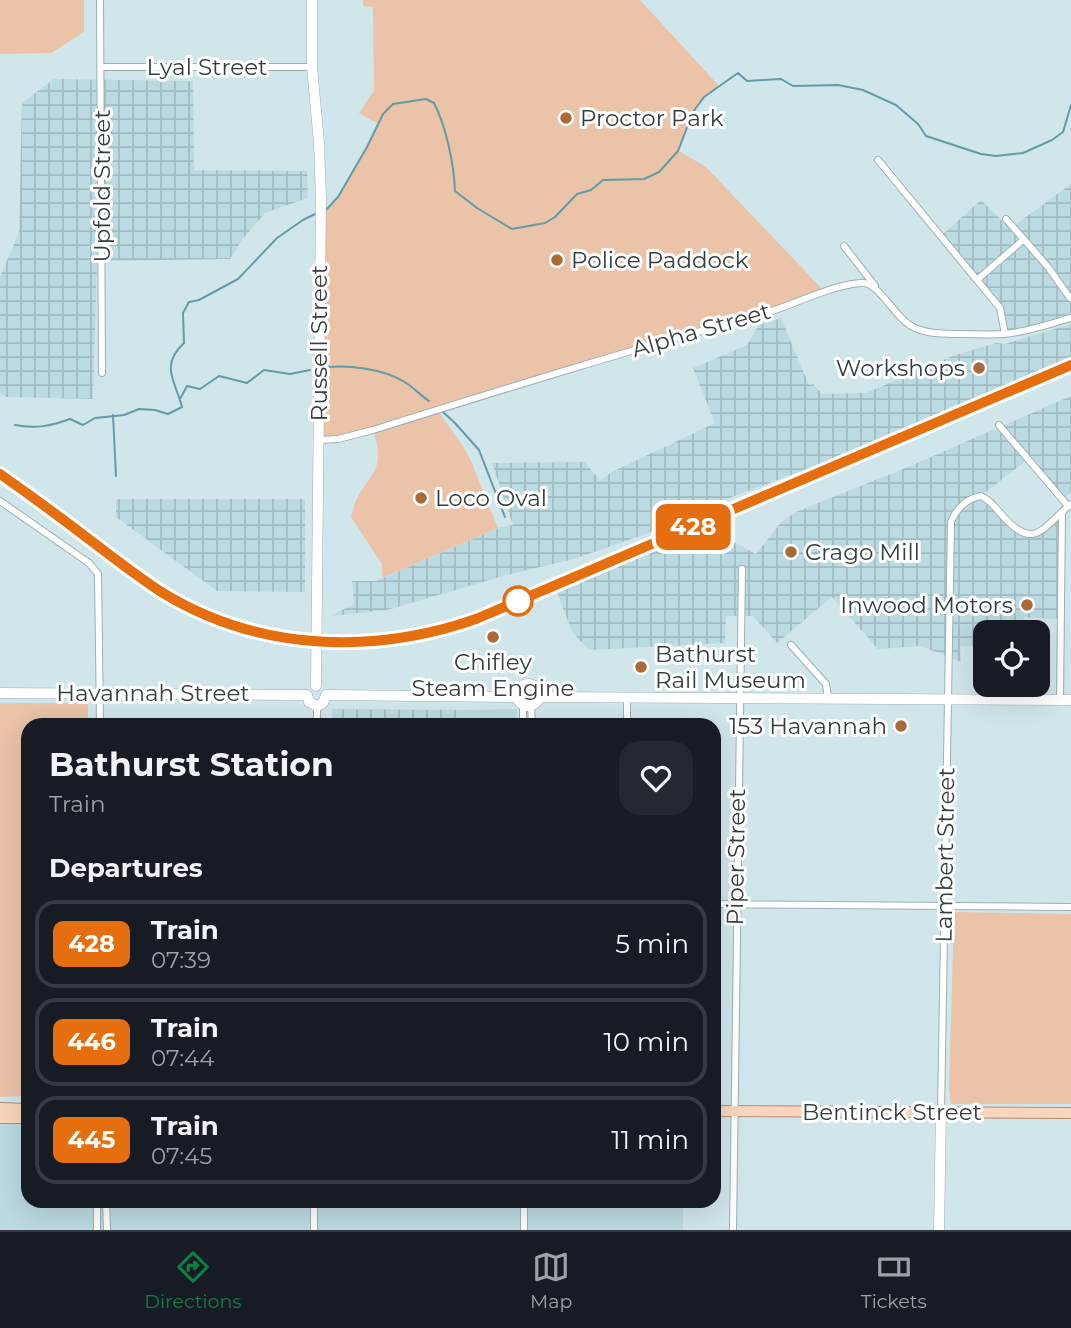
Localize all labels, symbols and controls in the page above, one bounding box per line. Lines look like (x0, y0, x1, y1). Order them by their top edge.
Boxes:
street label: Lyal Street (147, 53, 267, 81)
place label: Proctor Park (580, 104, 724, 132)
street label: Upfold Street (88, 109, 116, 263)
marker: Proctor Park (558, 110, 574, 126)
place label: Police Paddock (571, 246, 749, 274)
marker: Police Paddock (549, 252, 565, 268)
street label: Russell Street (305, 265, 333, 421)
street label: Alpha Street (628, 297, 774, 363)
place label: Workshops (836, 354, 965, 382)
marker: Workshops (971, 360, 987, 376)
place label: Loco Oval (435, 484, 547, 512)
marker: Loco Oval (413, 490, 429, 506)
line badge: 428 (653, 504, 733, 550)
text: 428 (670, 512, 716, 541)
place label: Crago Mill (805, 538, 920, 566)
marker: Crago Mill (783, 544, 799, 560)
unlabelled marker (503, 586, 533, 616)
place label: Inwood Motors (840, 591, 1013, 619)
marker: Inwood Motors (1019, 597, 1035, 613)
map controls (973, 620, 1050, 697)
button: locate (973, 620, 1050, 697)
marker: Chifley Steam Engine (485, 629, 501, 645)
place label: Bathurst Rail Museum (655, 640, 806, 694)
place label: Chifley Steam Engine (412, 648, 574, 702)
marker: Bathurst Rail Museum (633, 659, 649, 675)
street label: Havannah Street (56, 679, 250, 707)
place label: 153 Havannah (729, 712, 887, 740)
marker: 153 Havannah (893, 718, 909, 734)
button: heart (619, 741, 693, 815)
text: Bathurst Station (49, 744, 334, 784)
street label: Lambert Street (929, 767, 961, 943)
street label: Piper Street (721, 788, 751, 926)
text: Train (49, 790, 105, 818)
text: Departures (49, 852, 203, 884)
text: Train (151, 914, 219, 946)
text: 5 min (615, 928, 689, 960)
text: 428 (68, 929, 115, 958)
text: 07:39 (151, 946, 211, 974)
text: Train (151, 1012, 219, 1044)
text: 10 min (603, 1026, 689, 1058)
text: 446 (67, 1027, 116, 1056)
text: 07:44 (151, 1044, 214, 1072)
street label: Bentinck Street (802, 1098, 982, 1126)
text: Train (151, 1110, 219, 1142)
text: 11 min (611, 1124, 689, 1156)
text: 445 (68, 1125, 115, 1154)
text: 07:45 (151, 1142, 212, 1170)
tab: Directions (144, 1248, 242, 1313)
tab: Map (530, 1248, 572, 1313)
tab: Tickets (861, 1248, 927, 1313)

